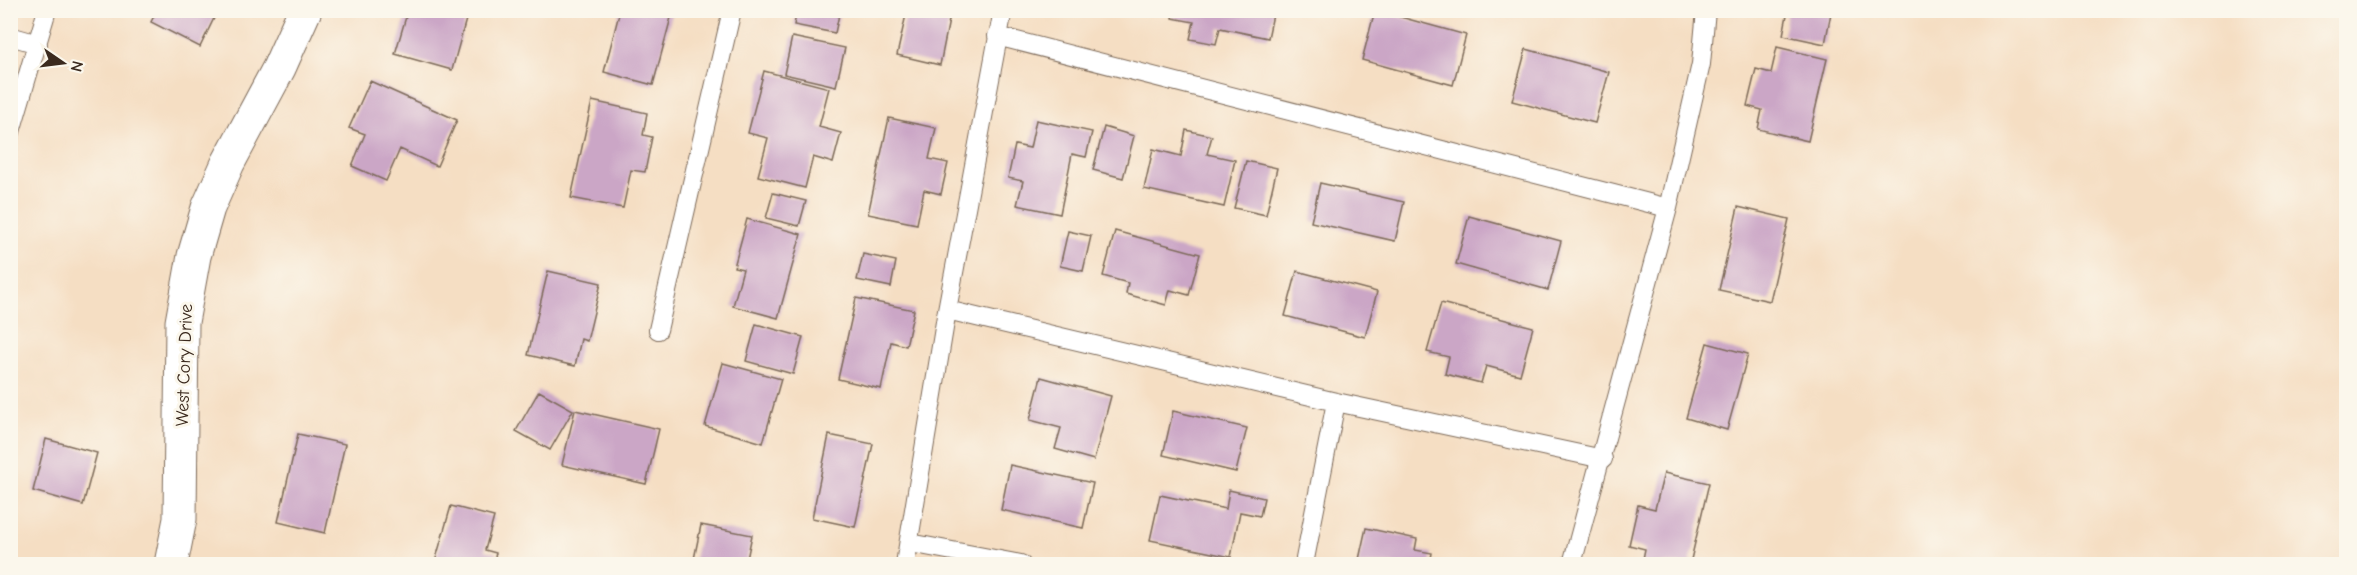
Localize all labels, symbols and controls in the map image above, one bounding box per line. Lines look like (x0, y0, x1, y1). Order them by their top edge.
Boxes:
north arrow (33, 33, 93, 93)
text: N (67, 59, 87, 74)
street label: West Cory Drive (172, 303, 197, 427)

